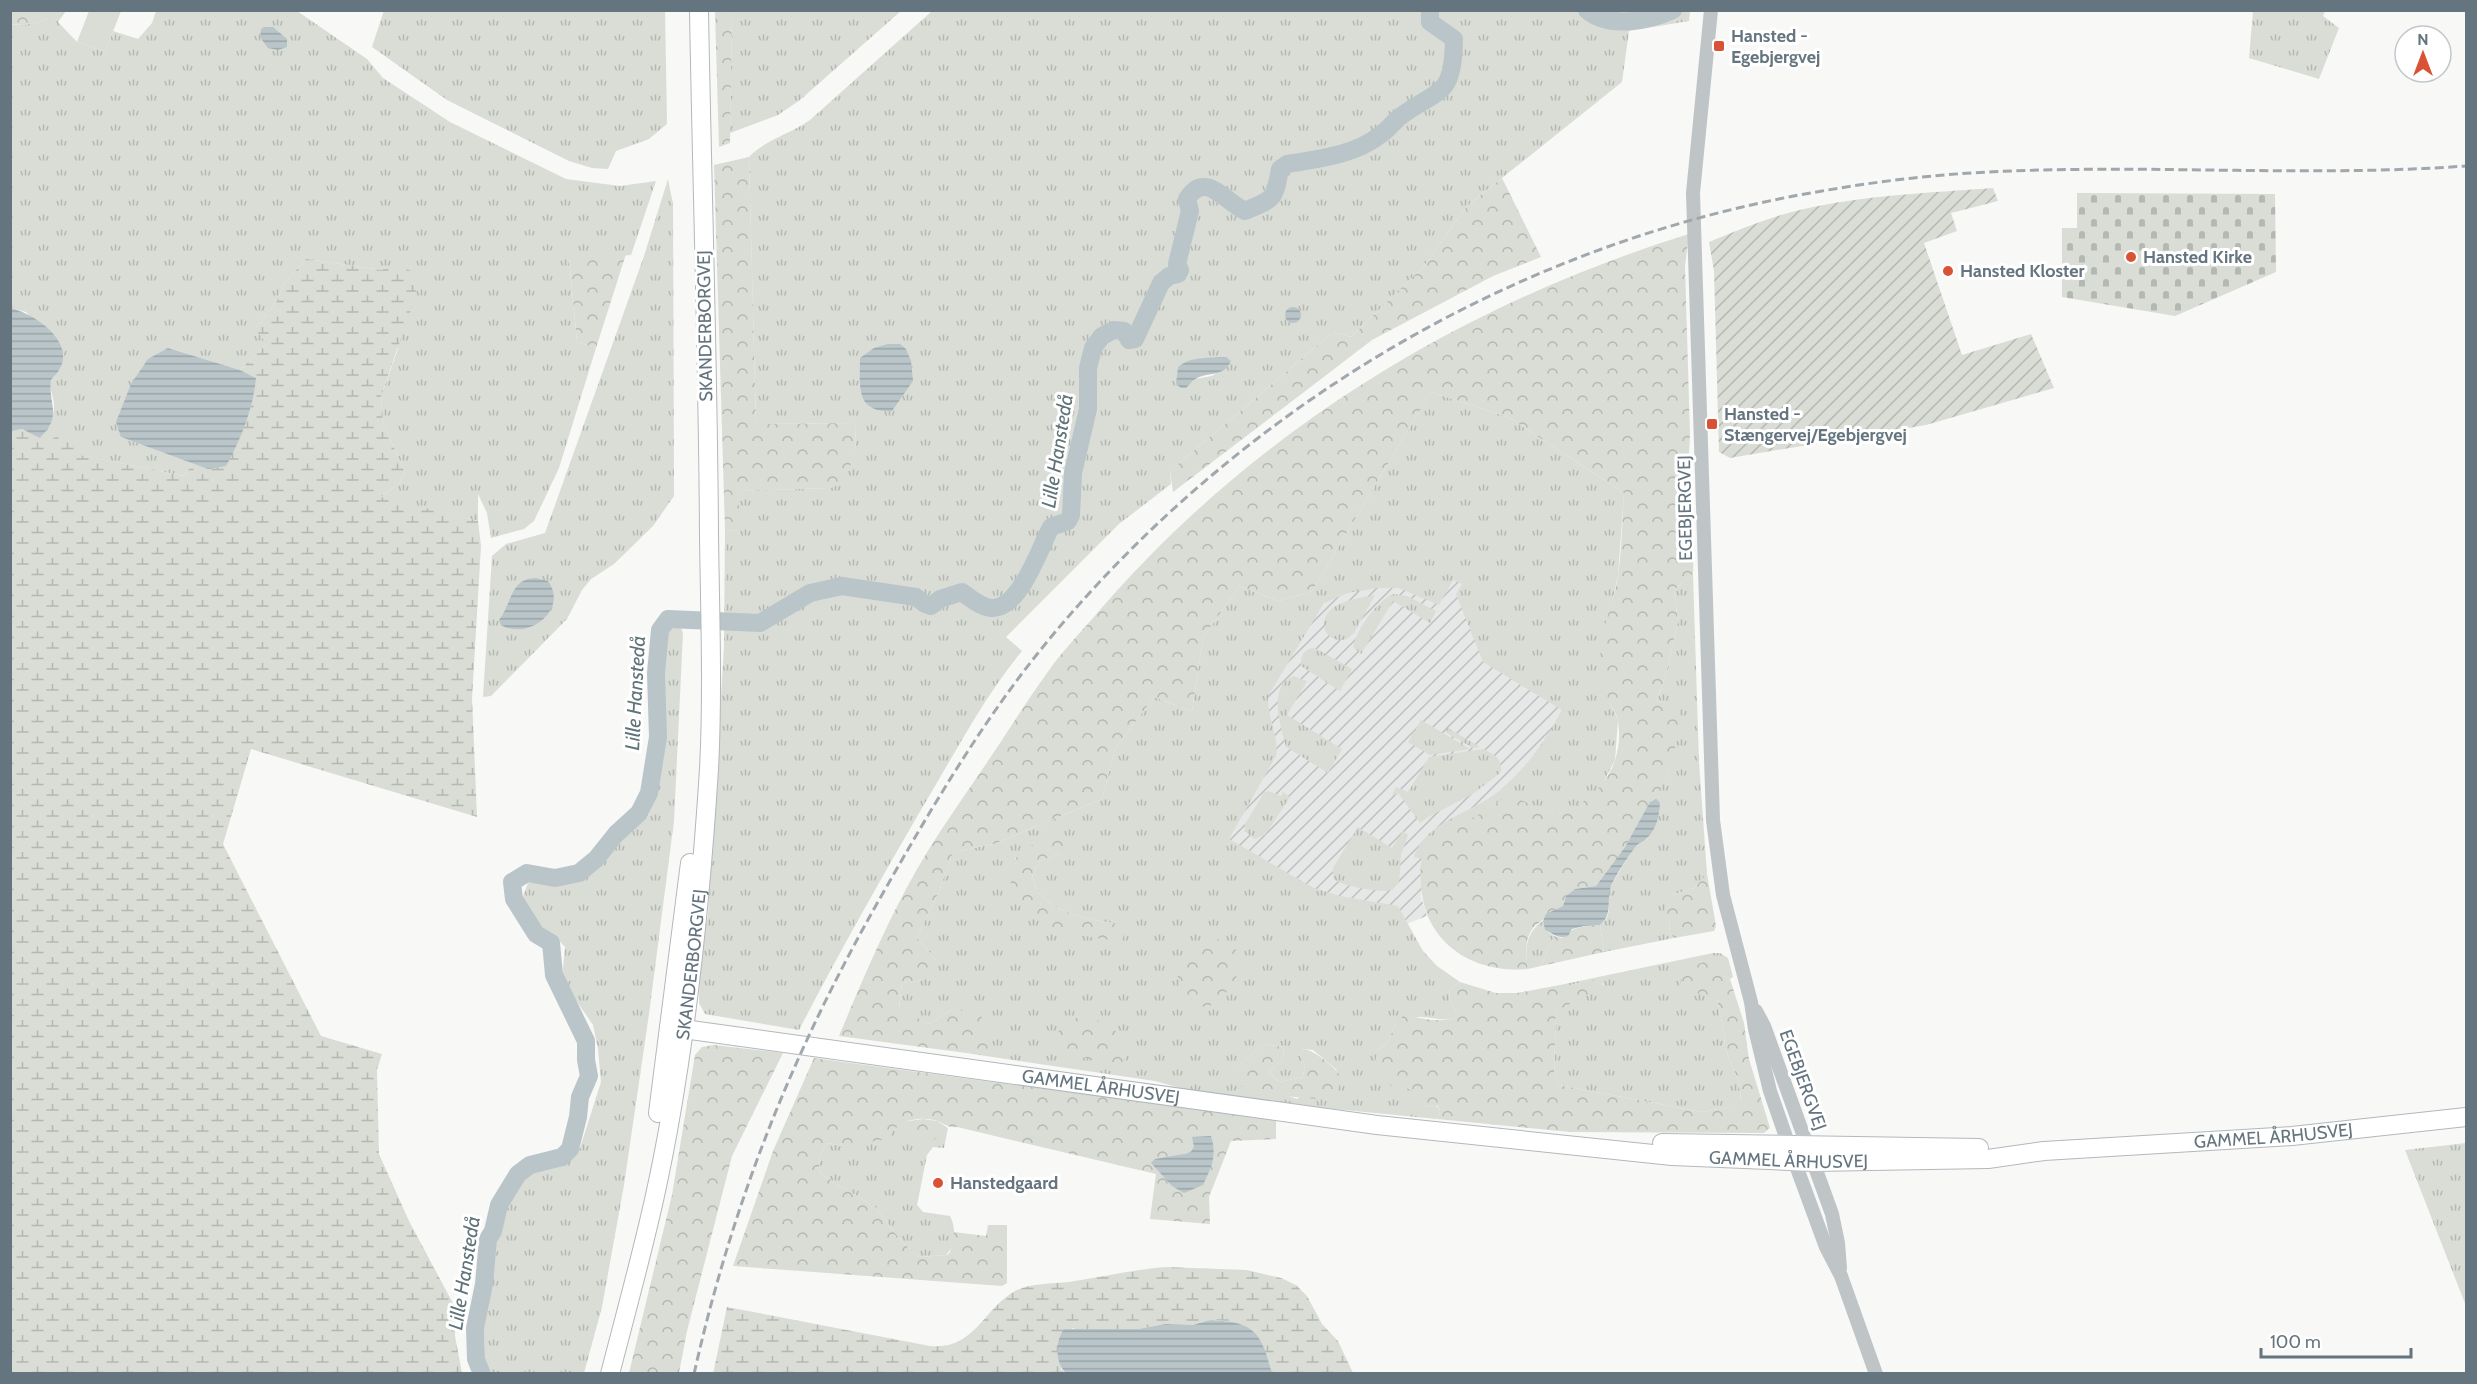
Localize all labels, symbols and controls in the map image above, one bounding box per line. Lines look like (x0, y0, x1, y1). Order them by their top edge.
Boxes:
north arrow (2393, 24, 2453, 84)
place label: Hansted - Egebjergvej (1731, 25, 1820, 68)
text: N (2417, 30, 2429, 49)
marker: Hansted - Egebjergvej (1712, 39, 1726, 53)
place label: Hansted Kirke (2143, 246, 2252, 268)
street label: SKANDERBORGVEJ (693, 250, 717, 402)
marker: Hansted Kirke (2124, 250, 2138, 264)
place label: Hansted Kloster (1960, 260, 2085, 282)
marker: Hansted Kloster (1941, 264, 1955, 278)
water label: Lille Hanstedå (1036, 392, 1078, 510)
place label: Hansted - Stængervej/Egebjergvej (1724, 403, 1907, 446)
marker: Hansted - Stængervej/Egebjergvej (1705, 417, 1719, 431)
street label: EGEBJERGVEJ (1673, 455, 1697, 561)
water label: Lille Hanstedå (620, 635, 650, 751)
street label: SKANDERBORGVEJ (672, 888, 711, 1041)
street label: EGEBJERGVEJ (1775, 1027, 1831, 1133)
street label: GAMMEL ÅRHUSVEJ (1021, 1065, 1181, 1109)
street label: GAMMEL ÅRHUSVEJ (2193, 1118, 2354, 1153)
street label: GAMMEL ÅRHUSVEJ (1709, 1147, 1868, 1173)
place label: Hanstedgaard (950, 1172, 1058, 1194)
marker: Hanstedgaard (931, 1176, 945, 1190)
water label: Lille Hanstedå (443, 1214, 485, 1332)
scale bar (2261, 1321, 2411, 1359)
text: 100 m (2270, 1331, 2321, 1353)

